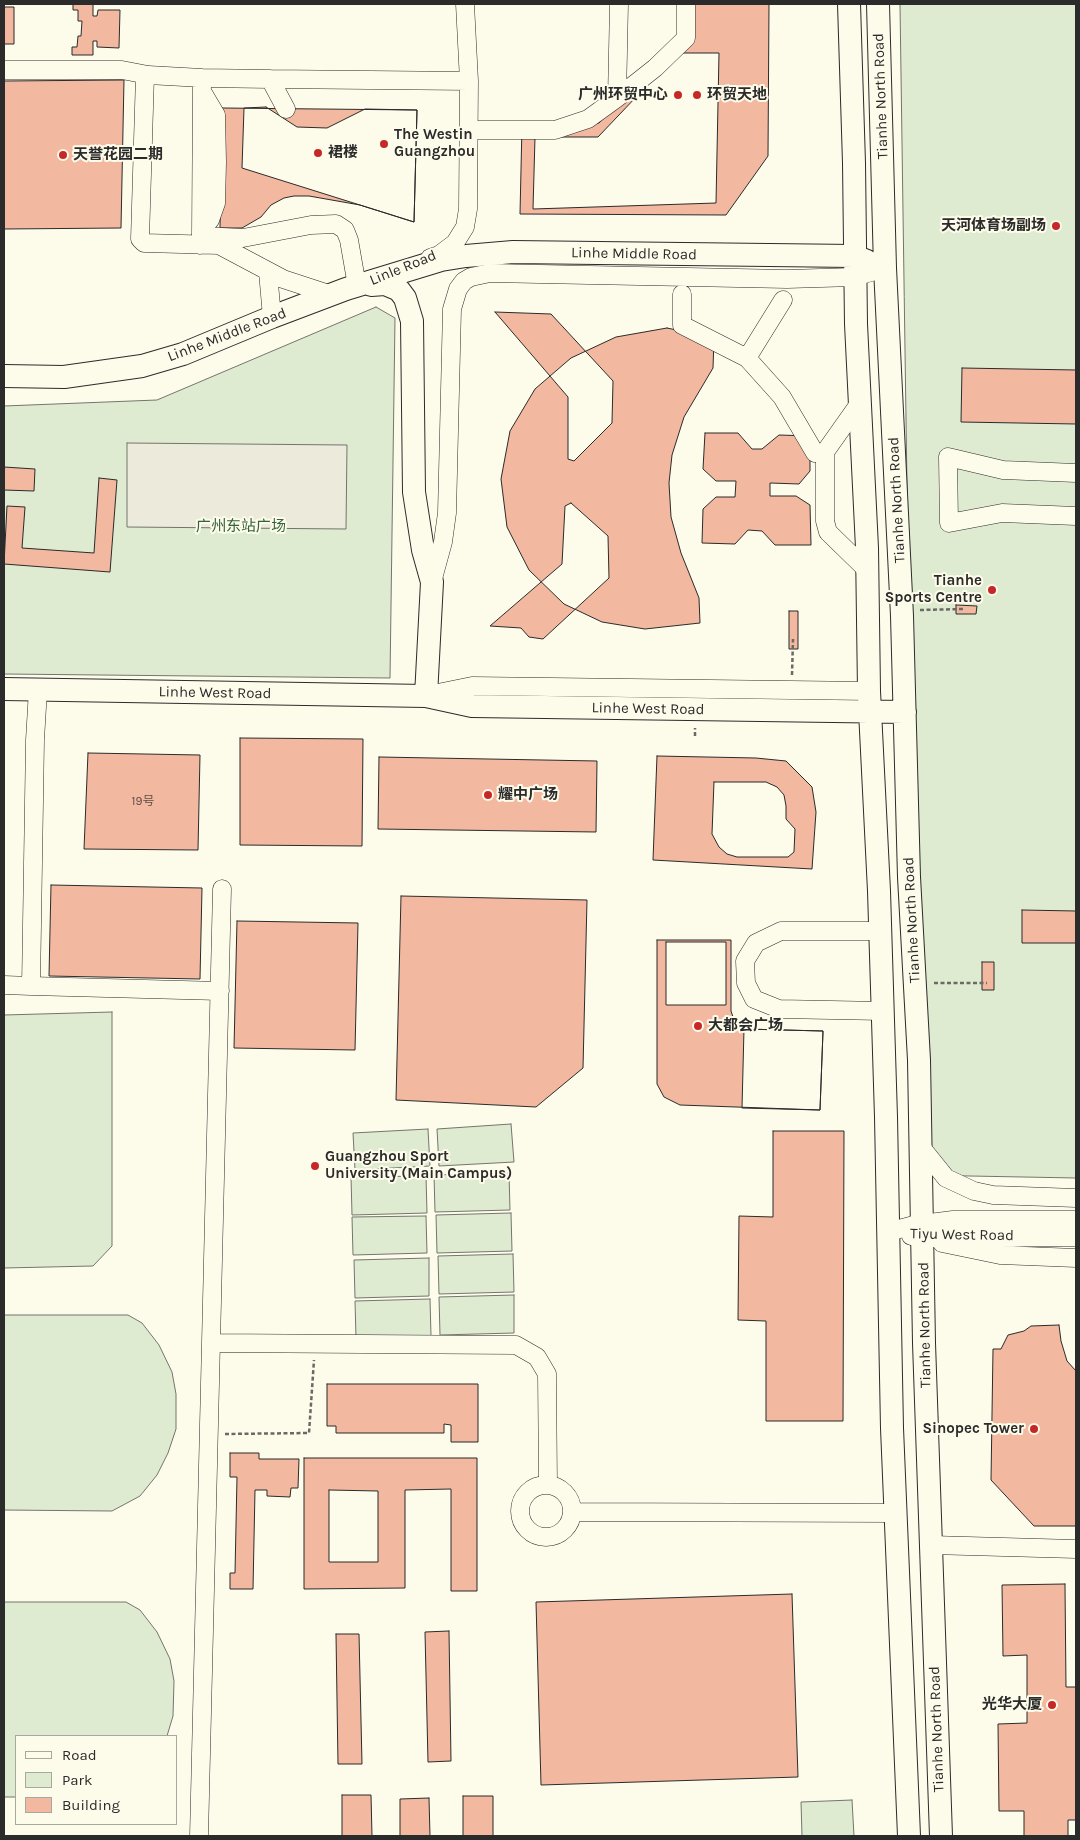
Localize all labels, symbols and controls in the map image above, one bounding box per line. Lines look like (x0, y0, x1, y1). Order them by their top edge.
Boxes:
street label: Tianhe North Road (870, 33, 892, 159)
place label: 广州环贸中心 (578, 86, 668, 104)
place label: 环贸天地 (707, 86, 767, 104)
marker: 广州环贸中心 (672, 89, 684, 101)
marker: 环贸天地 (691, 89, 703, 101)
place label: The Westin Guangzhou (394, 126, 475, 161)
marker: The Westin Guangzhou (378, 138, 390, 150)
place label: 裙楼 (328, 144, 358, 162)
place label: 天誉花园二期 (73, 146, 163, 164)
marker: 裙楼 (312, 147, 324, 159)
marker: 天誉花园二期 (57, 149, 69, 161)
place label: 天河体育场副场 (941, 217, 1046, 235)
marker: 天河体育场副场 (1050, 220, 1062, 232)
street label: Linhe Middle Road (571, 244, 697, 264)
street label: Linle Road (367, 246, 439, 290)
street label: Linhe Middle Road (165, 304, 289, 366)
street label: Tianhe North Road (885, 436, 909, 564)
park label: 广州东站广场 (196, 518, 286, 536)
place label: Tianhe Sports Centre (885, 572, 982, 607)
marker: Tianhe Sports Centre (986, 584, 998, 596)
street label: Linhe West Road (158, 683, 272, 703)
street label: Linhe West Road (591, 699, 705, 719)
place label: 耀中广场 (498, 786, 558, 804)
marker: 耀中广场 (482, 789, 494, 801)
house number: 19号 (132, 795, 154, 809)
street label: Tianhe North Road (900, 856, 924, 984)
place label: 大都会广场 (708, 1017, 783, 1035)
marker: 大都会广场 (692, 1020, 704, 1032)
place label: Guangzhou Sport University (Main Campus) (325, 1148, 512, 1183)
marker: Guangzhou Sport University (Main Campus) (309, 1160, 321, 1172)
street label: Tiyu West Road (910, 1225, 1014, 1245)
street label: Tianhe North Road (915, 1262, 935, 1388)
place label: Sinopec Tower (923, 1420, 1024, 1438)
marker: Sinopec Tower (1028, 1423, 1040, 1435)
street label: Tianhe North Road (926, 1666, 948, 1792)
place label: 光华大厦 (982, 1696, 1042, 1714)
marker: 光华大厦 (1046, 1699, 1058, 1711)
legend (15, 1735, 178, 1825)
text: Road (62, 1746, 97, 1764)
text: Park (62, 1771, 92, 1789)
text: Building (62, 1796, 120, 1814)

